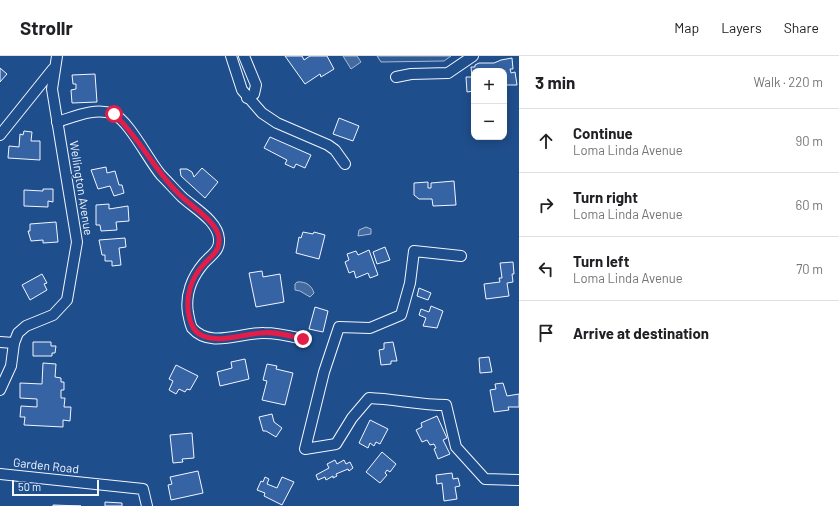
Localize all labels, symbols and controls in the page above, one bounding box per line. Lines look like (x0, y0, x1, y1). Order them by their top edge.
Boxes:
text: Strollr (20, 16, 73, 39)
text: Map (674, 19, 699, 36)
text: Layers (721, 19, 762, 36)
text: Share (784, 19, 819, 36)
map controls (471, 68, 507, 140)
button: + (471, 68, 507, 104)
text: 3 min (535, 72, 575, 92)
text: Walk · 220 m (753, 74, 823, 90)
button: − (471, 104, 507, 140)
route start (105, 105, 123, 123)
text: Continue (573, 124, 633, 142)
icon: ahead (535, 130, 557, 152)
text: 90 m (796, 133, 823, 149)
street label: Wellington Avenue (68, 140, 96, 236)
text: Loma Linda Avenue (573, 142, 683, 158)
text: Turn right (573, 188, 638, 206)
icon: right (535, 194, 557, 216)
text: 60 m (796, 197, 823, 213)
text: Loma Linda Avenue (573, 206, 683, 222)
text: Turn left (573, 252, 629, 270)
icon: left (535, 258, 557, 280)
text: 70 m (796, 261, 823, 277)
text: Loma Linda Avenue (573, 270, 683, 286)
icon: arrive (535, 322, 557, 344)
text: Arrive at destination (573, 324, 709, 342)
route end (294, 330, 312, 348)
street label: Garden Road (13, 455, 80, 475)
scale bar (12, 478, 99, 497)
text: 50 m (18, 480, 41, 493)

